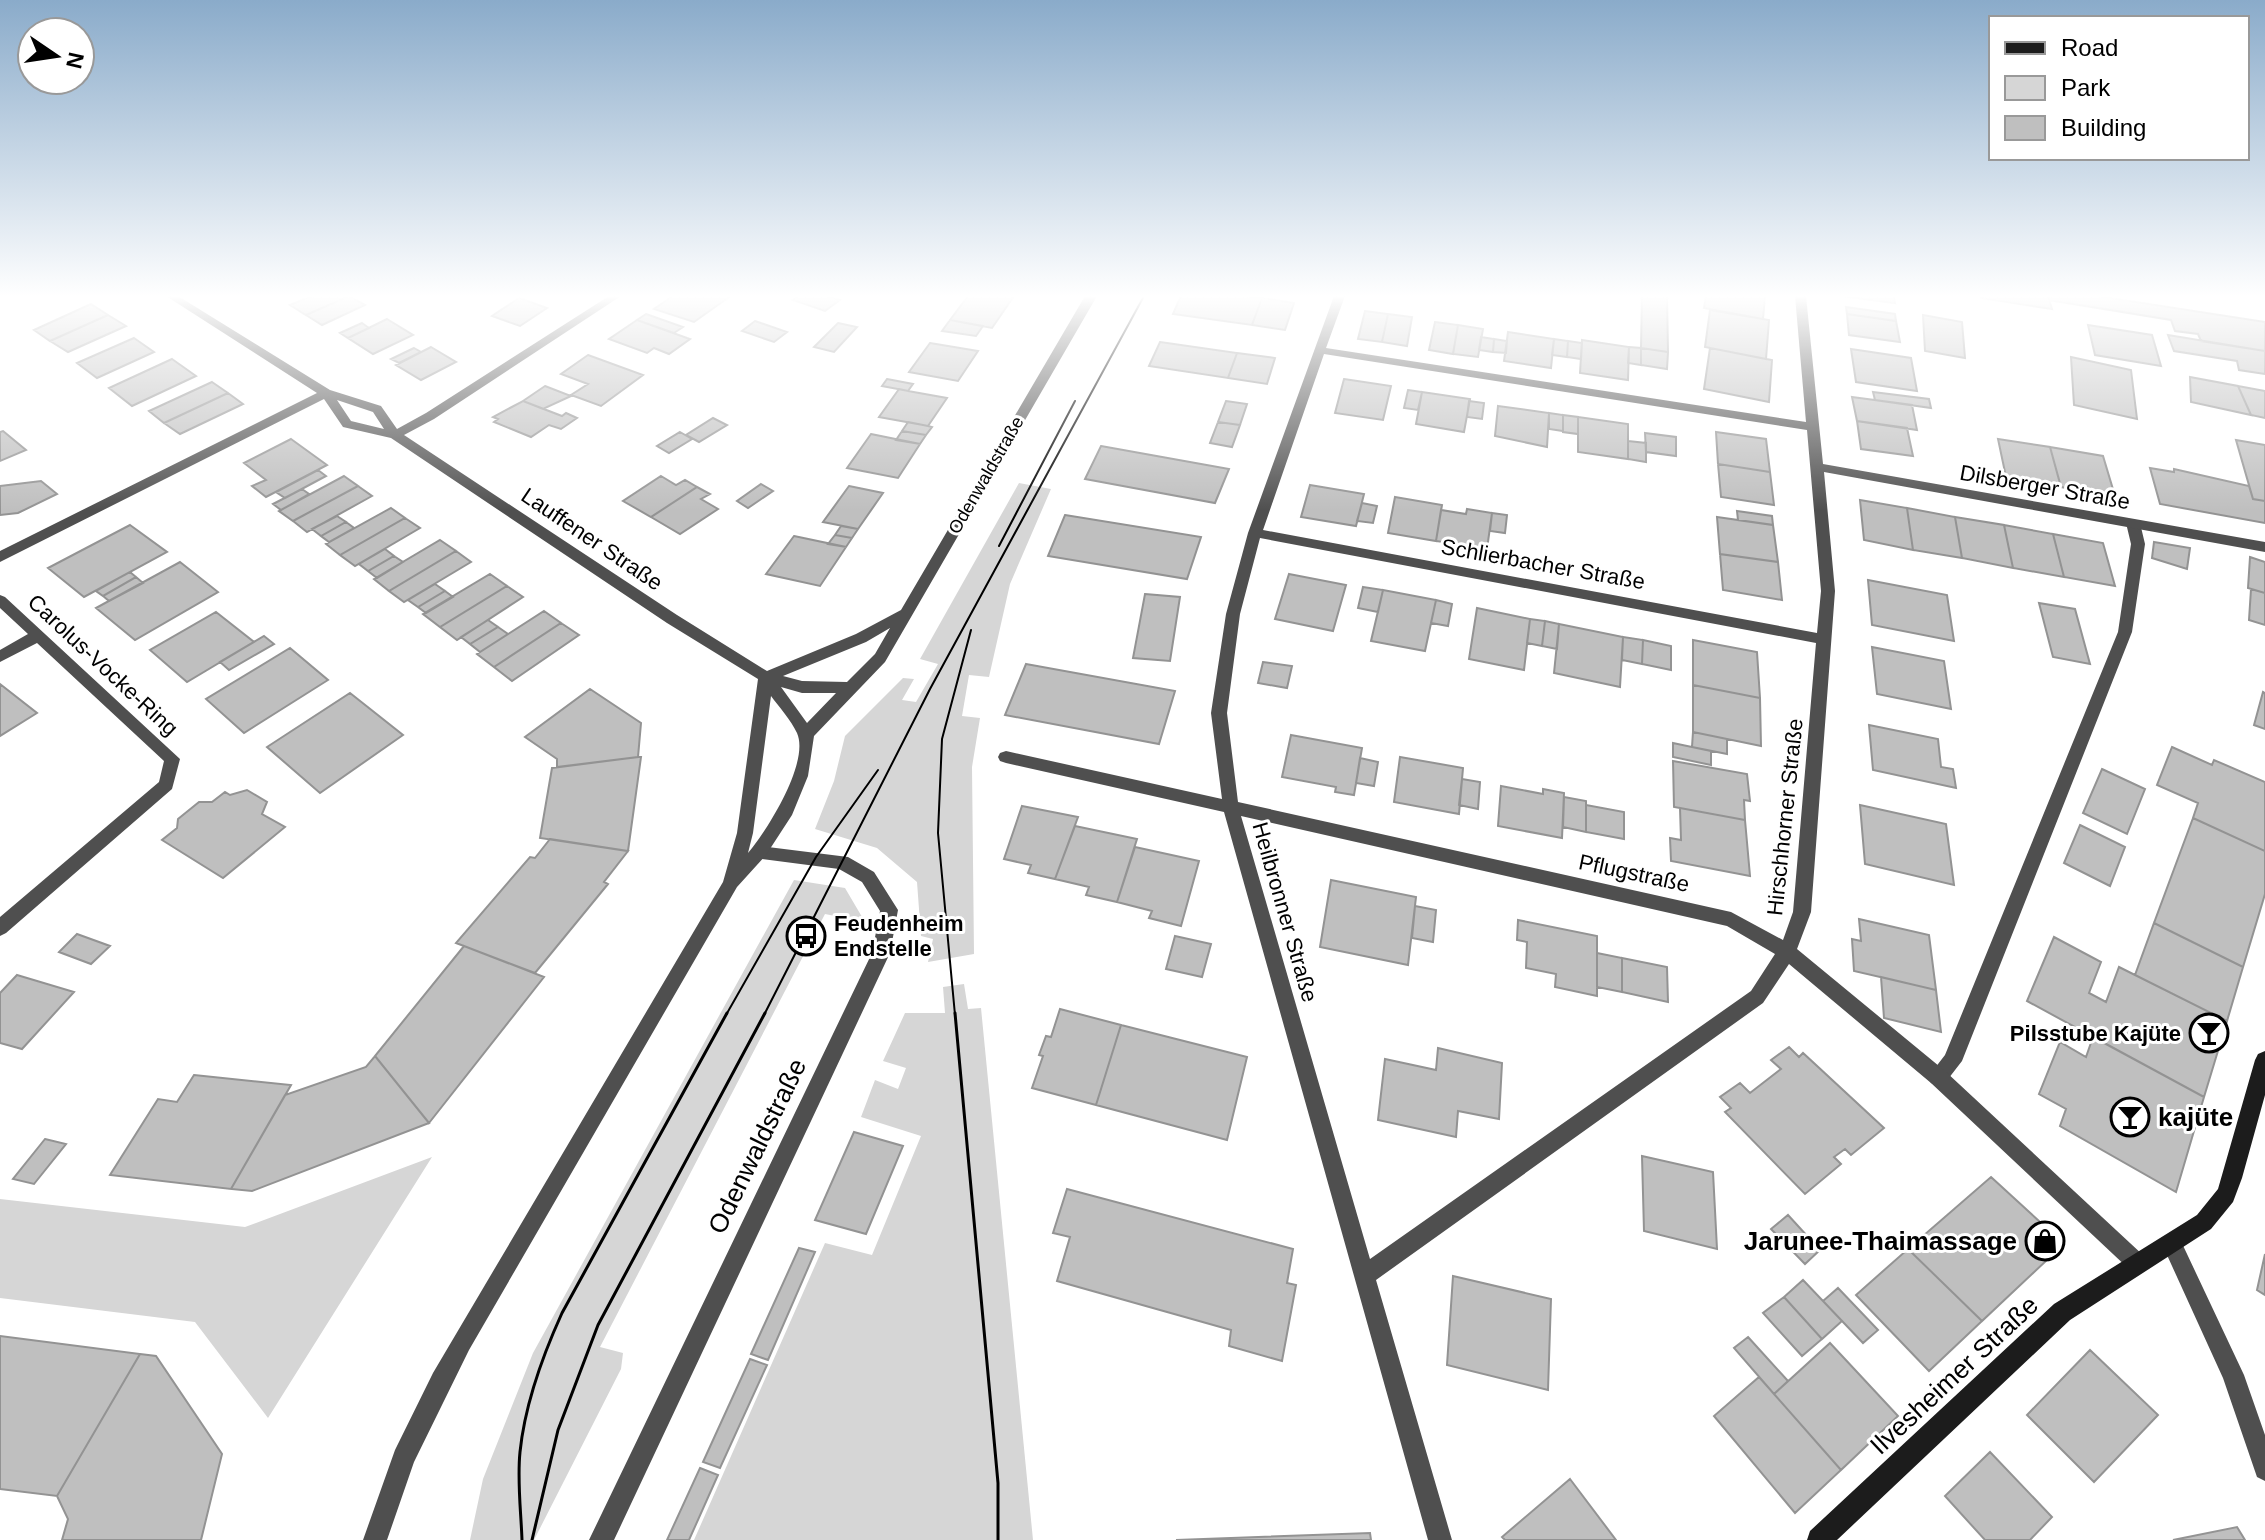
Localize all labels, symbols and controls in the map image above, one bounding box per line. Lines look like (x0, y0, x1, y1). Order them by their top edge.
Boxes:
north arrow (16, 16, 96, 96)
legend (1989, 16, 2249, 160)
text: Road (2061, 34, 2118, 61)
text: N (61, 50, 89, 71)
text: Park (2061, 74, 2111, 101)
text: Building (2061, 114, 2146, 141)
street label: Odenwaldstraße (944, 413, 1028, 537)
street label: Dilsberger Straße (1958, 460, 2132, 514)
street label: Lauffener Straße (517, 483, 667, 595)
street label: Schlierbacher Straße (1439, 534, 1647, 594)
street label: Carolus-Vocke-Ring (23, 589, 183, 741)
street label: Hirschhorner Straße (1762, 717, 1808, 917)
street label: Heilbronner Straße (1247, 819, 1323, 1005)
street label: Pflugstraße (1576, 849, 1692, 897)
place label: Feudenheim Endstelle (834, 911, 964, 961)
bus stop icon: Feudenheim Endstelle (785, 915, 827, 957)
bar icon: Pilsstube Kajüte (2188, 1012, 2230, 1054)
place label: Pilsstube Kajüte (2010, 1021, 2181, 1046)
street label: Odenwaldstraße (702, 1054, 812, 1238)
bar icon: kajüte (2109, 1096, 2151, 1138)
place label: kajüte (2158, 1102, 2233, 1132)
shop icon: Jarunee-Thaimassage (2024, 1220, 2066, 1262)
place label: Jarunee-Thaimassage (1744, 1226, 2017, 1256)
street label: Ilvesheimer Straße (1864, 1290, 2044, 1460)

